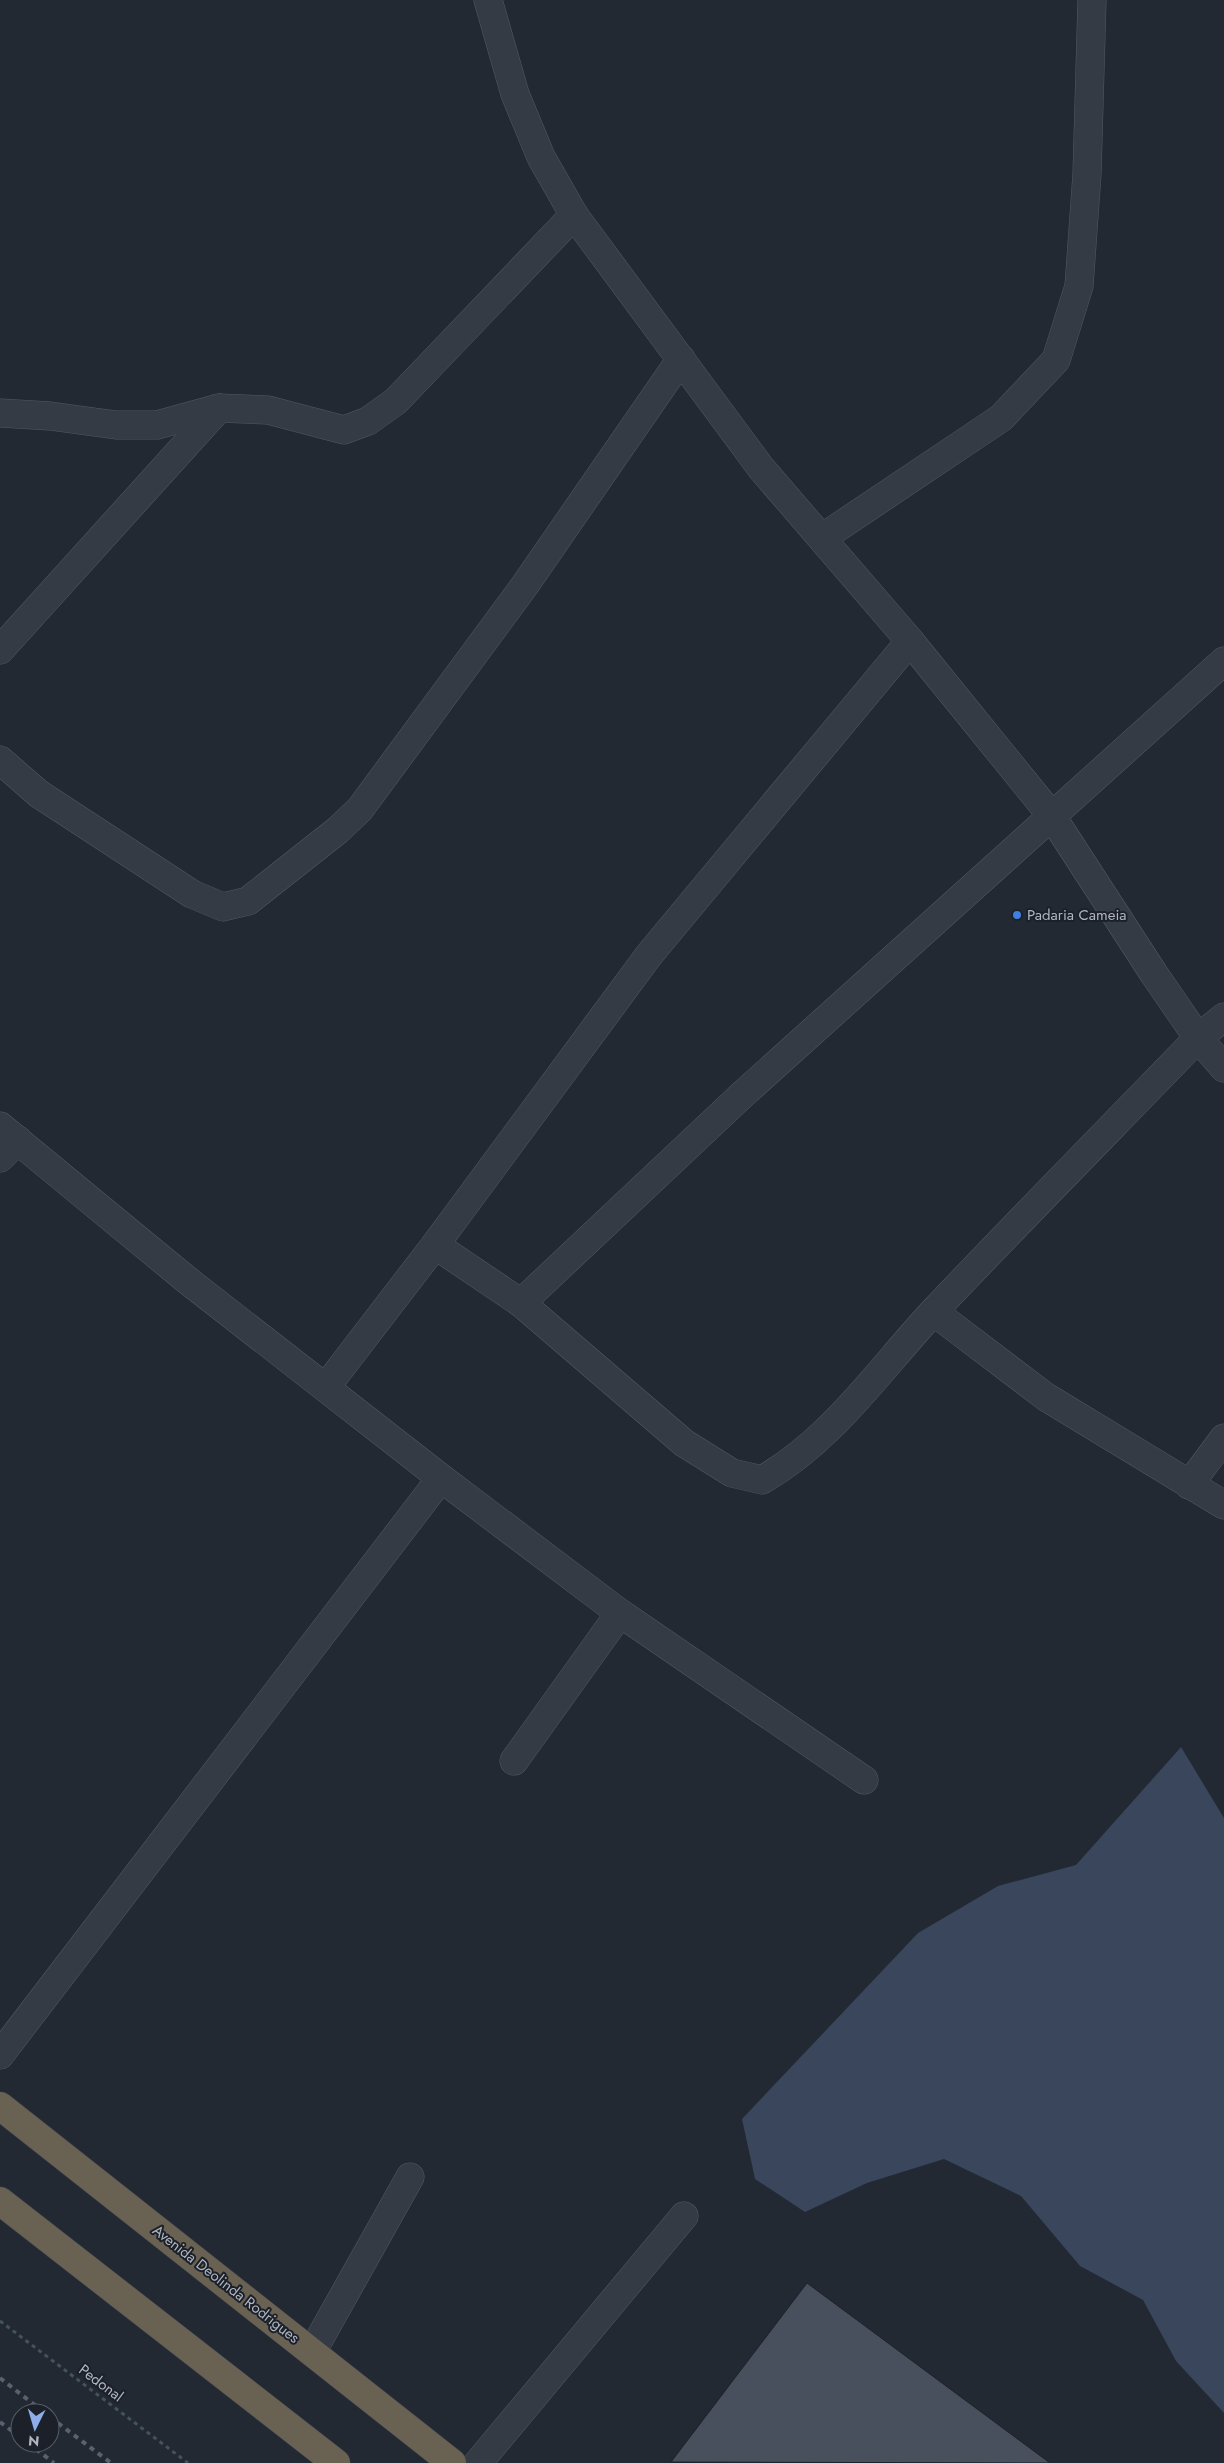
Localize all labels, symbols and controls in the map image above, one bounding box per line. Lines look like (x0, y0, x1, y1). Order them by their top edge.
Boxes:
place label: Padaria Cameia (1027, 904, 1127, 926)
marker: Padaria Cameia (1011, 909, 1023, 921)
street label: Avenida Deolinda Rodrigues (148, 2220, 304, 2348)
street label: Pedonal (74, 2359, 128, 2407)
north arrow (10, 2403, 60, 2453)
text: N (27, 2431, 40, 2451)

